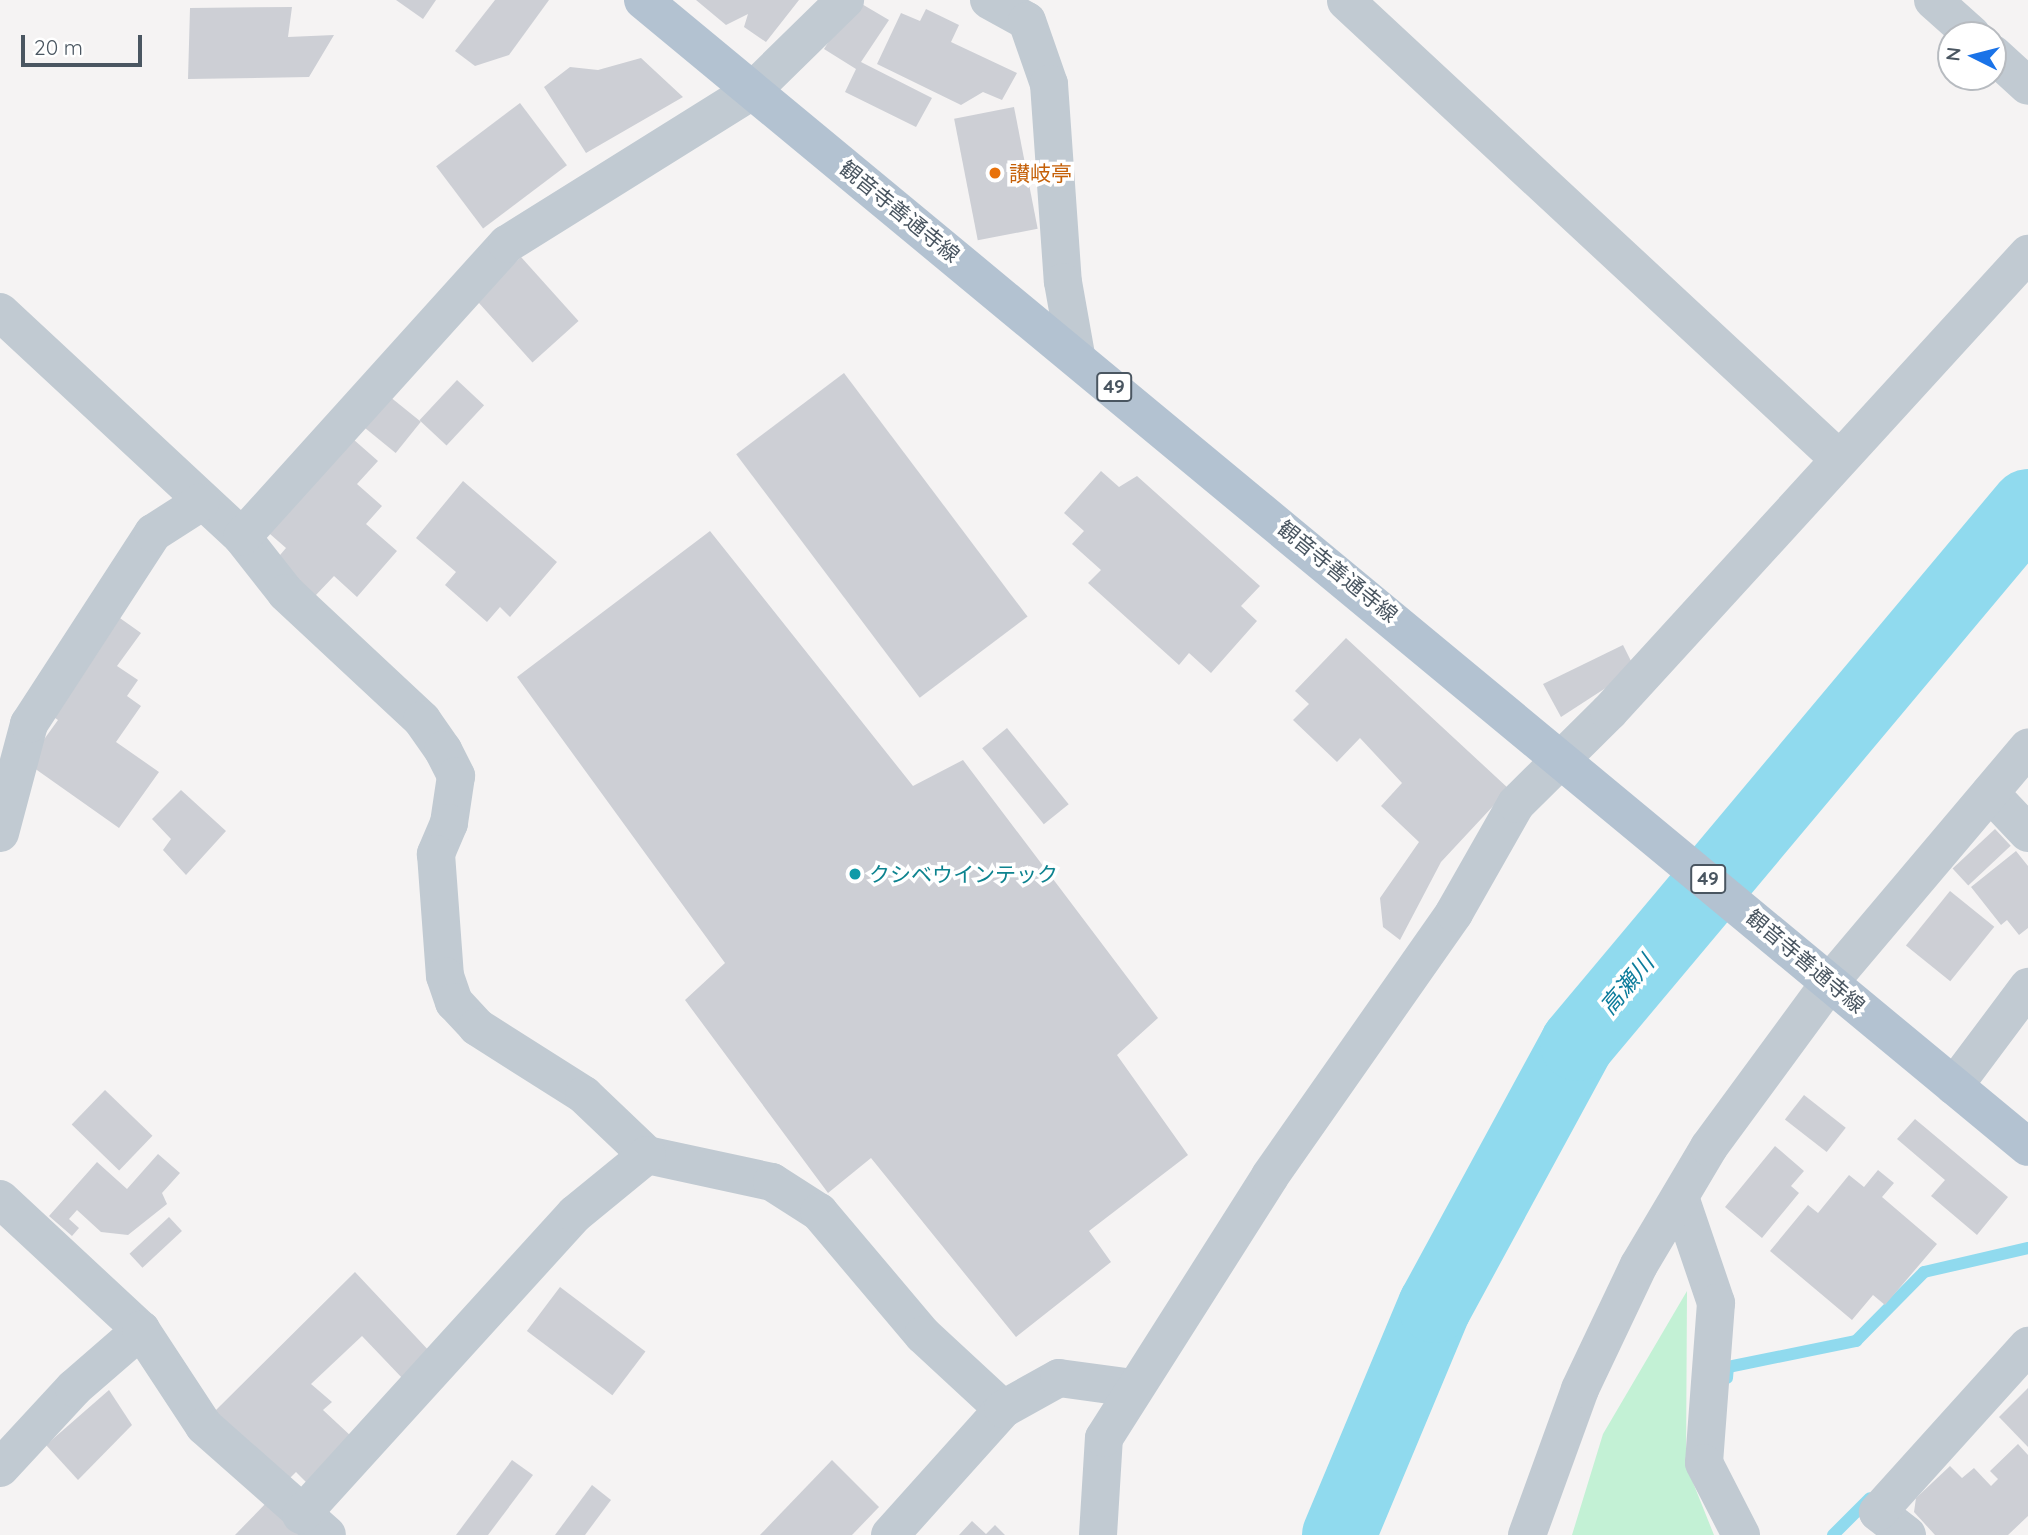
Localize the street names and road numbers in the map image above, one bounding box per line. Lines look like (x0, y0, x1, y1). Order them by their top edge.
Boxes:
street label: 観音寺善通寺線 (835, 155, 965, 267)
road number: 49 (1095, 372, 1133, 402)
street label: 観音寺善通寺線 (1273, 515, 1403, 627)
road number: 49 (1689, 864, 1727, 894)
street label: 観音寺善通寺線 (1742, 904, 1870, 1018)

